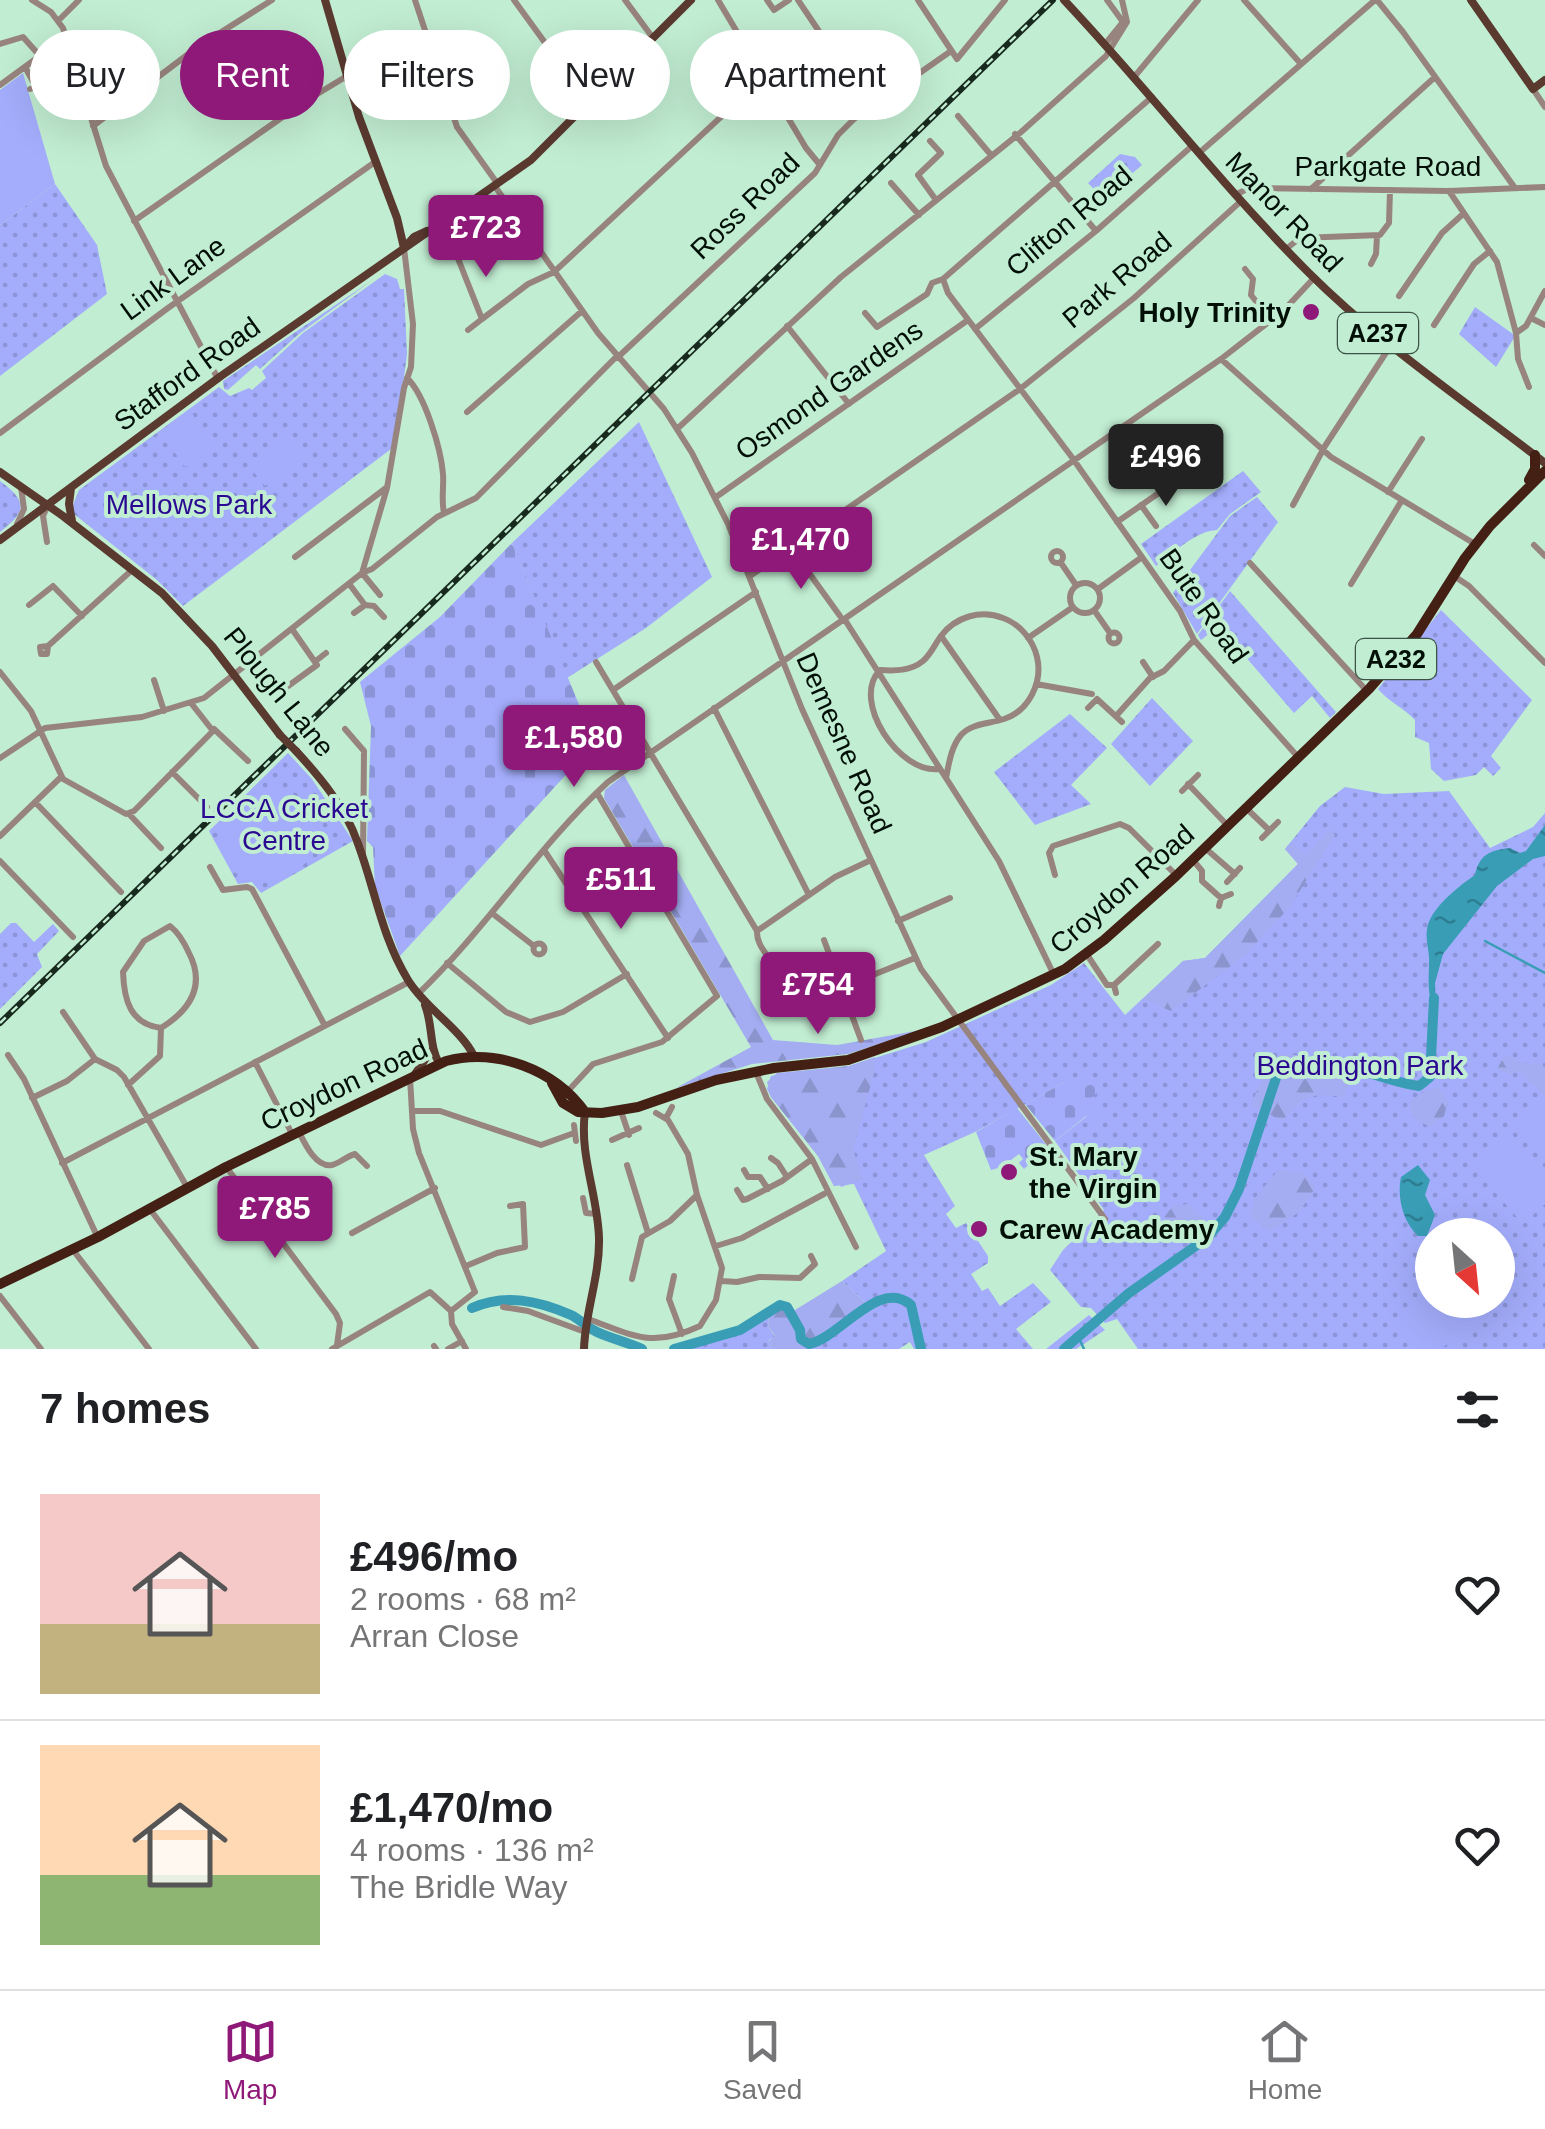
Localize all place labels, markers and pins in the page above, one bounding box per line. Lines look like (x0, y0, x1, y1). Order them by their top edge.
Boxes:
pin: £723 (427, 195, 545, 280)
place label: Holy Trinity (1139, 297, 1291, 328)
marker: Holy Trinity (1300, 301, 1322, 323)
pin: £496 (1107, 424, 1225, 509)
pin: £1,470 (720, 507, 882, 592)
pin: £1,580 (493, 705, 655, 790)
pin: £511 (562, 847, 680, 932)
pin: £754 (759, 952, 877, 1037)
place label: St. Mary the Virgin (1029, 1141, 1158, 1204)
marker: St. Mary the Virgin (998, 1161, 1020, 1183)
pin: £785 (216, 1176, 334, 1261)
place label: Carew Academy (999, 1214, 1215, 1245)
marker: Carew Academy (968, 1218, 990, 1240)

